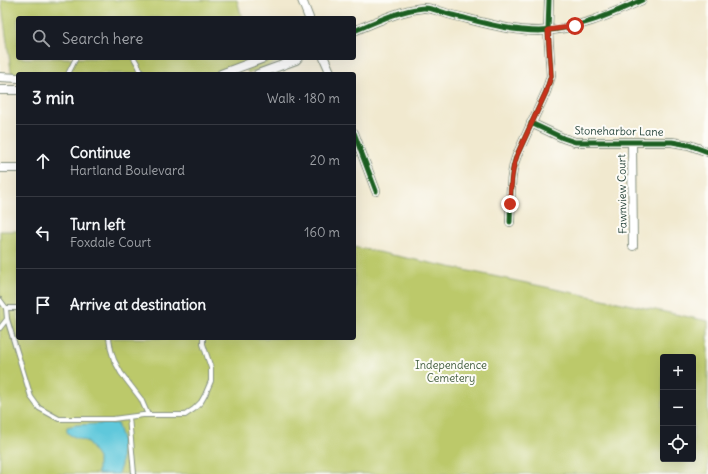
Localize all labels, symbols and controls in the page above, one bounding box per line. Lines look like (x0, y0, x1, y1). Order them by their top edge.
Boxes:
search box (16, 16, 356, 60)
route start (566, 17, 584, 35)
icon: search (30, 27, 52, 49)
text: Search here (62, 29, 143, 48)
text: 3 min (32, 87, 74, 109)
text: Walk · 180 m (267, 90, 340, 107)
street label: Stoneharbor Lane (574, 123, 664, 139)
text: Continue (70, 143, 131, 162)
icon: ahead (32, 150, 54, 172)
text: 20 m (310, 152, 340, 169)
street label: Fawnview Court (614, 154, 630, 234)
text: Hartland Boulevard (70, 162, 185, 179)
route end (501, 195, 519, 213)
text: Turn left (70, 215, 125, 234)
icon: left (32, 222, 54, 244)
text: 160 m (304, 224, 340, 241)
text: Foxdale Court (70, 234, 151, 251)
icon: arrive (32, 294, 54, 316)
text: Arrive at destination (70, 295, 206, 314)
map controls (660, 354, 696, 462)
button: + (660, 354, 696, 390)
park label: Independence Cemetery (415, 358, 487, 385)
button: − (660, 390, 696, 426)
button: locate (660, 426, 696, 462)

